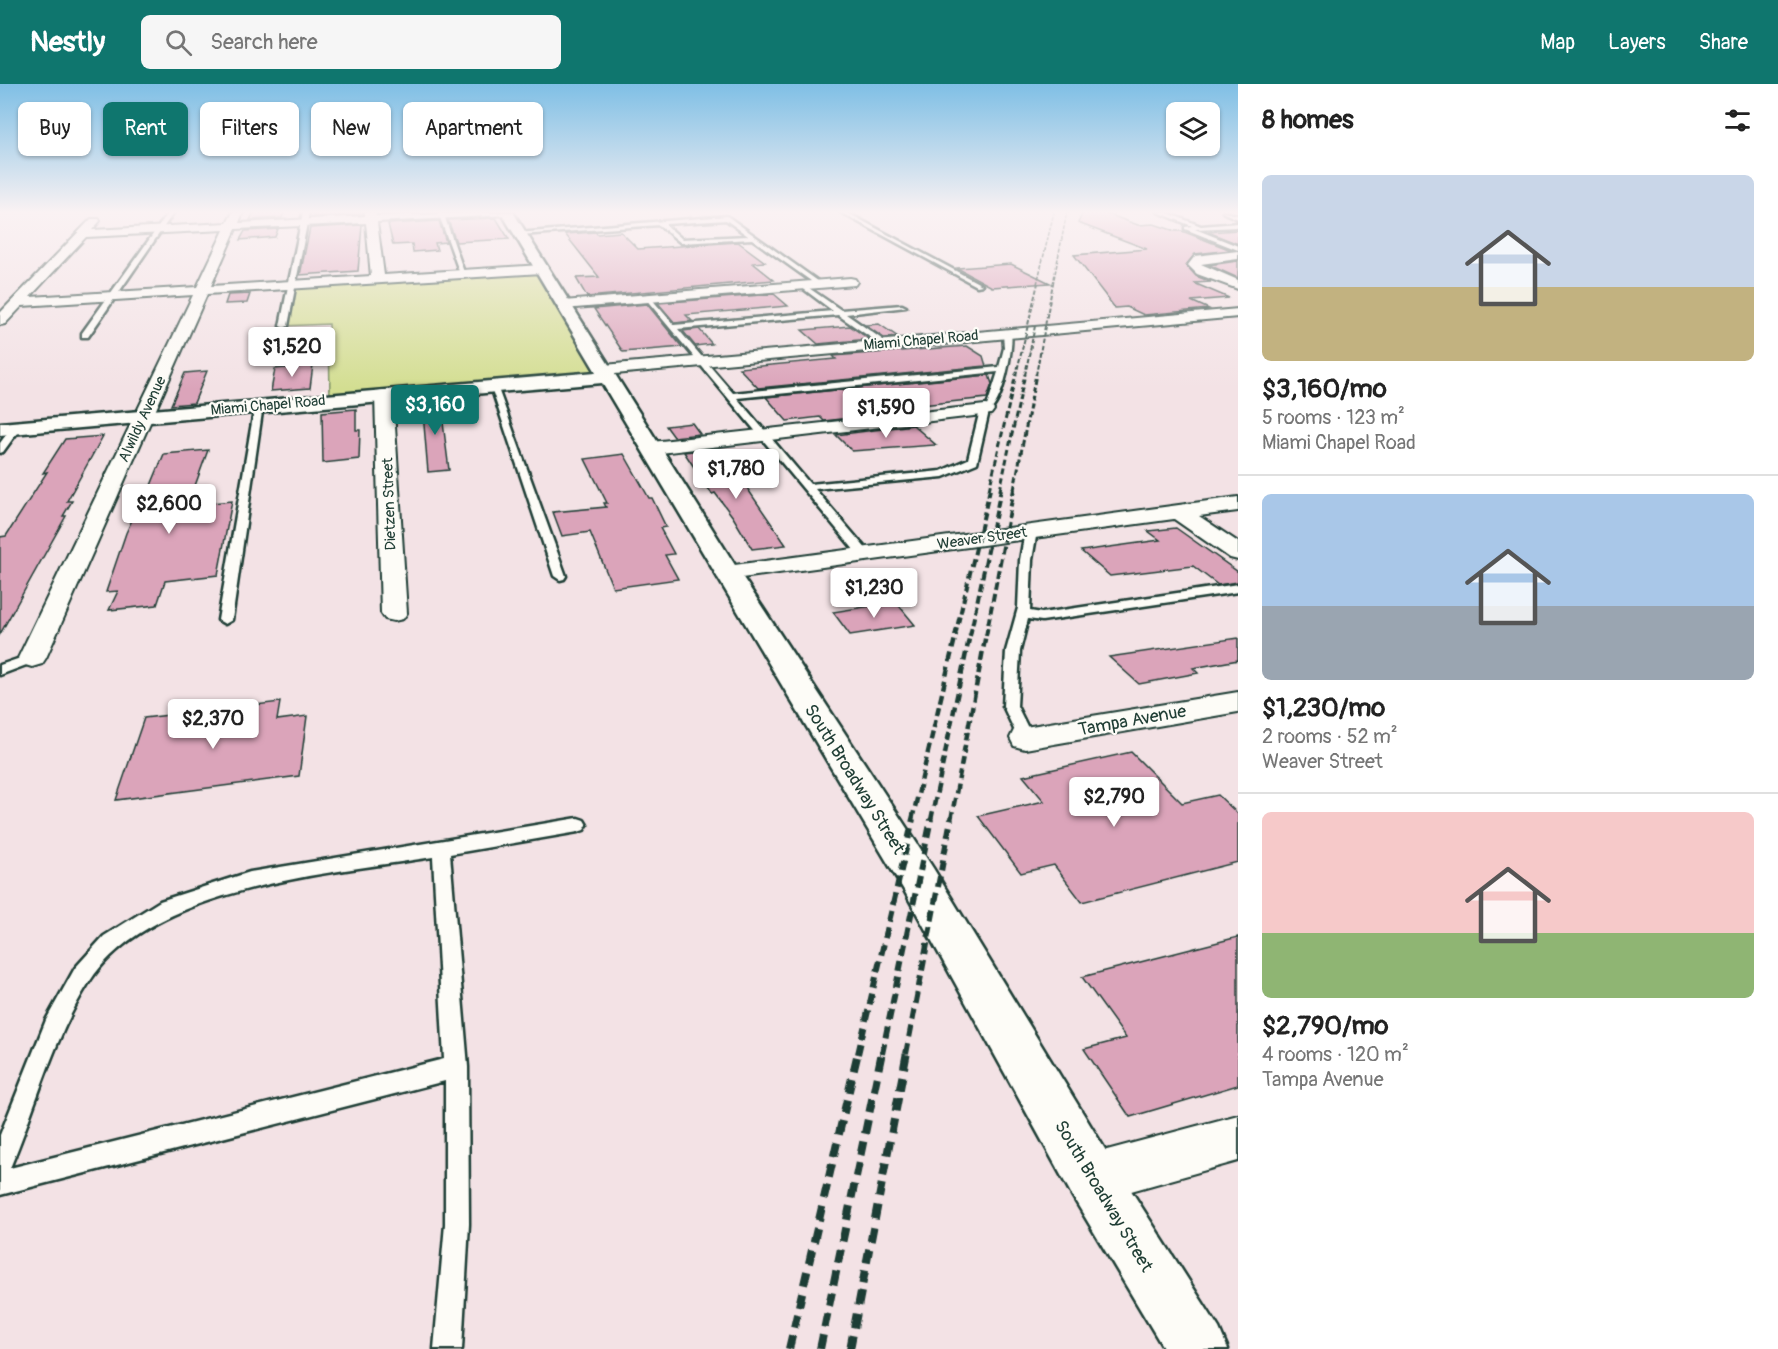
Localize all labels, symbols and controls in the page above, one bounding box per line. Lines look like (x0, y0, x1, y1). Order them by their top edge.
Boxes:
search box (141, 15, 561, 69)
text: Nestly (30, 25, 105, 60)
icon: search (162, 26, 195, 59)
text: Search here (210, 28, 318, 56)
text: Map (1540, 29, 1575, 56)
text: Layers (1608, 29, 1666, 56)
text: Share (1699, 29, 1748, 56)
chip: Buy (18, 102, 91, 156)
chip: Rent (103, 102, 188, 156)
chip: Filters (200, 102, 299, 156)
chip: New (311, 102, 391, 156)
chip: Apartment (403, 102, 543, 156)
map controls (1166, 102, 1220, 156)
button: layers (1166, 102, 1220, 156)
text: 8 homes (1262, 104, 1354, 136)
icon: filters (1721, 104, 1754, 137)
icon: home (1454, 214, 1562, 322)
street label: Miami Chapel Road (863, 326, 979, 355)
pin: $1,520 (243, 327, 341, 378)
text: $1,520 (262, 334, 322, 359)
street label: Alwildy Avenue (114, 373, 171, 465)
text: $3,160/mo (1262, 373, 1387, 405)
pin: $3,160 (386, 385, 484, 436)
pin: $1,590 (837, 388, 935, 439)
street label: Miami Chapel Road (210, 391, 326, 420)
text: $3,160 (405, 392, 465, 417)
text: $1,590 (857, 395, 915, 420)
text: 5 rooms · 123 m² (1262, 405, 1405, 430)
text: Miami Chapel Road (1262, 430, 1416, 455)
pin: $1,780 (687, 449, 785, 500)
street label: Dietzen Street (378, 456, 401, 551)
text: $1,780 (707, 456, 765, 481)
pin: $2,600 (120, 484, 218, 535)
text: $2,600 (136, 491, 202, 516)
street label: Weaver Street (936, 523, 1029, 554)
icon: home (1454, 533, 1562, 641)
pin: $1,230 (825, 568, 923, 619)
text: $1,230 (844, 575, 904, 600)
text: $1,230/mo (1262, 692, 1385, 724)
pin: $2,370 (164, 699, 262, 750)
street label: South Broadway Street (799, 700, 911, 859)
street label: Tampa Avenue (1076, 700, 1188, 741)
text: $2,370 (182, 706, 244, 731)
text: 2 rooms · 52 m² (1262, 724, 1398, 749)
text: Weaver Street (1262, 749, 1383, 774)
pin: $2,790 (1065, 777, 1163, 828)
text: $2,790 (1083, 784, 1145, 809)
icon: home (1454, 851, 1562, 959)
text: $2,790/mo (1262, 1010, 1389, 1042)
text: 4 rooms · 120 m² (1262, 1042, 1409, 1067)
text: Tampa Avenue (1262, 1067, 1384, 1092)
street label: South Broadway Street (1049, 1116, 1158, 1277)

